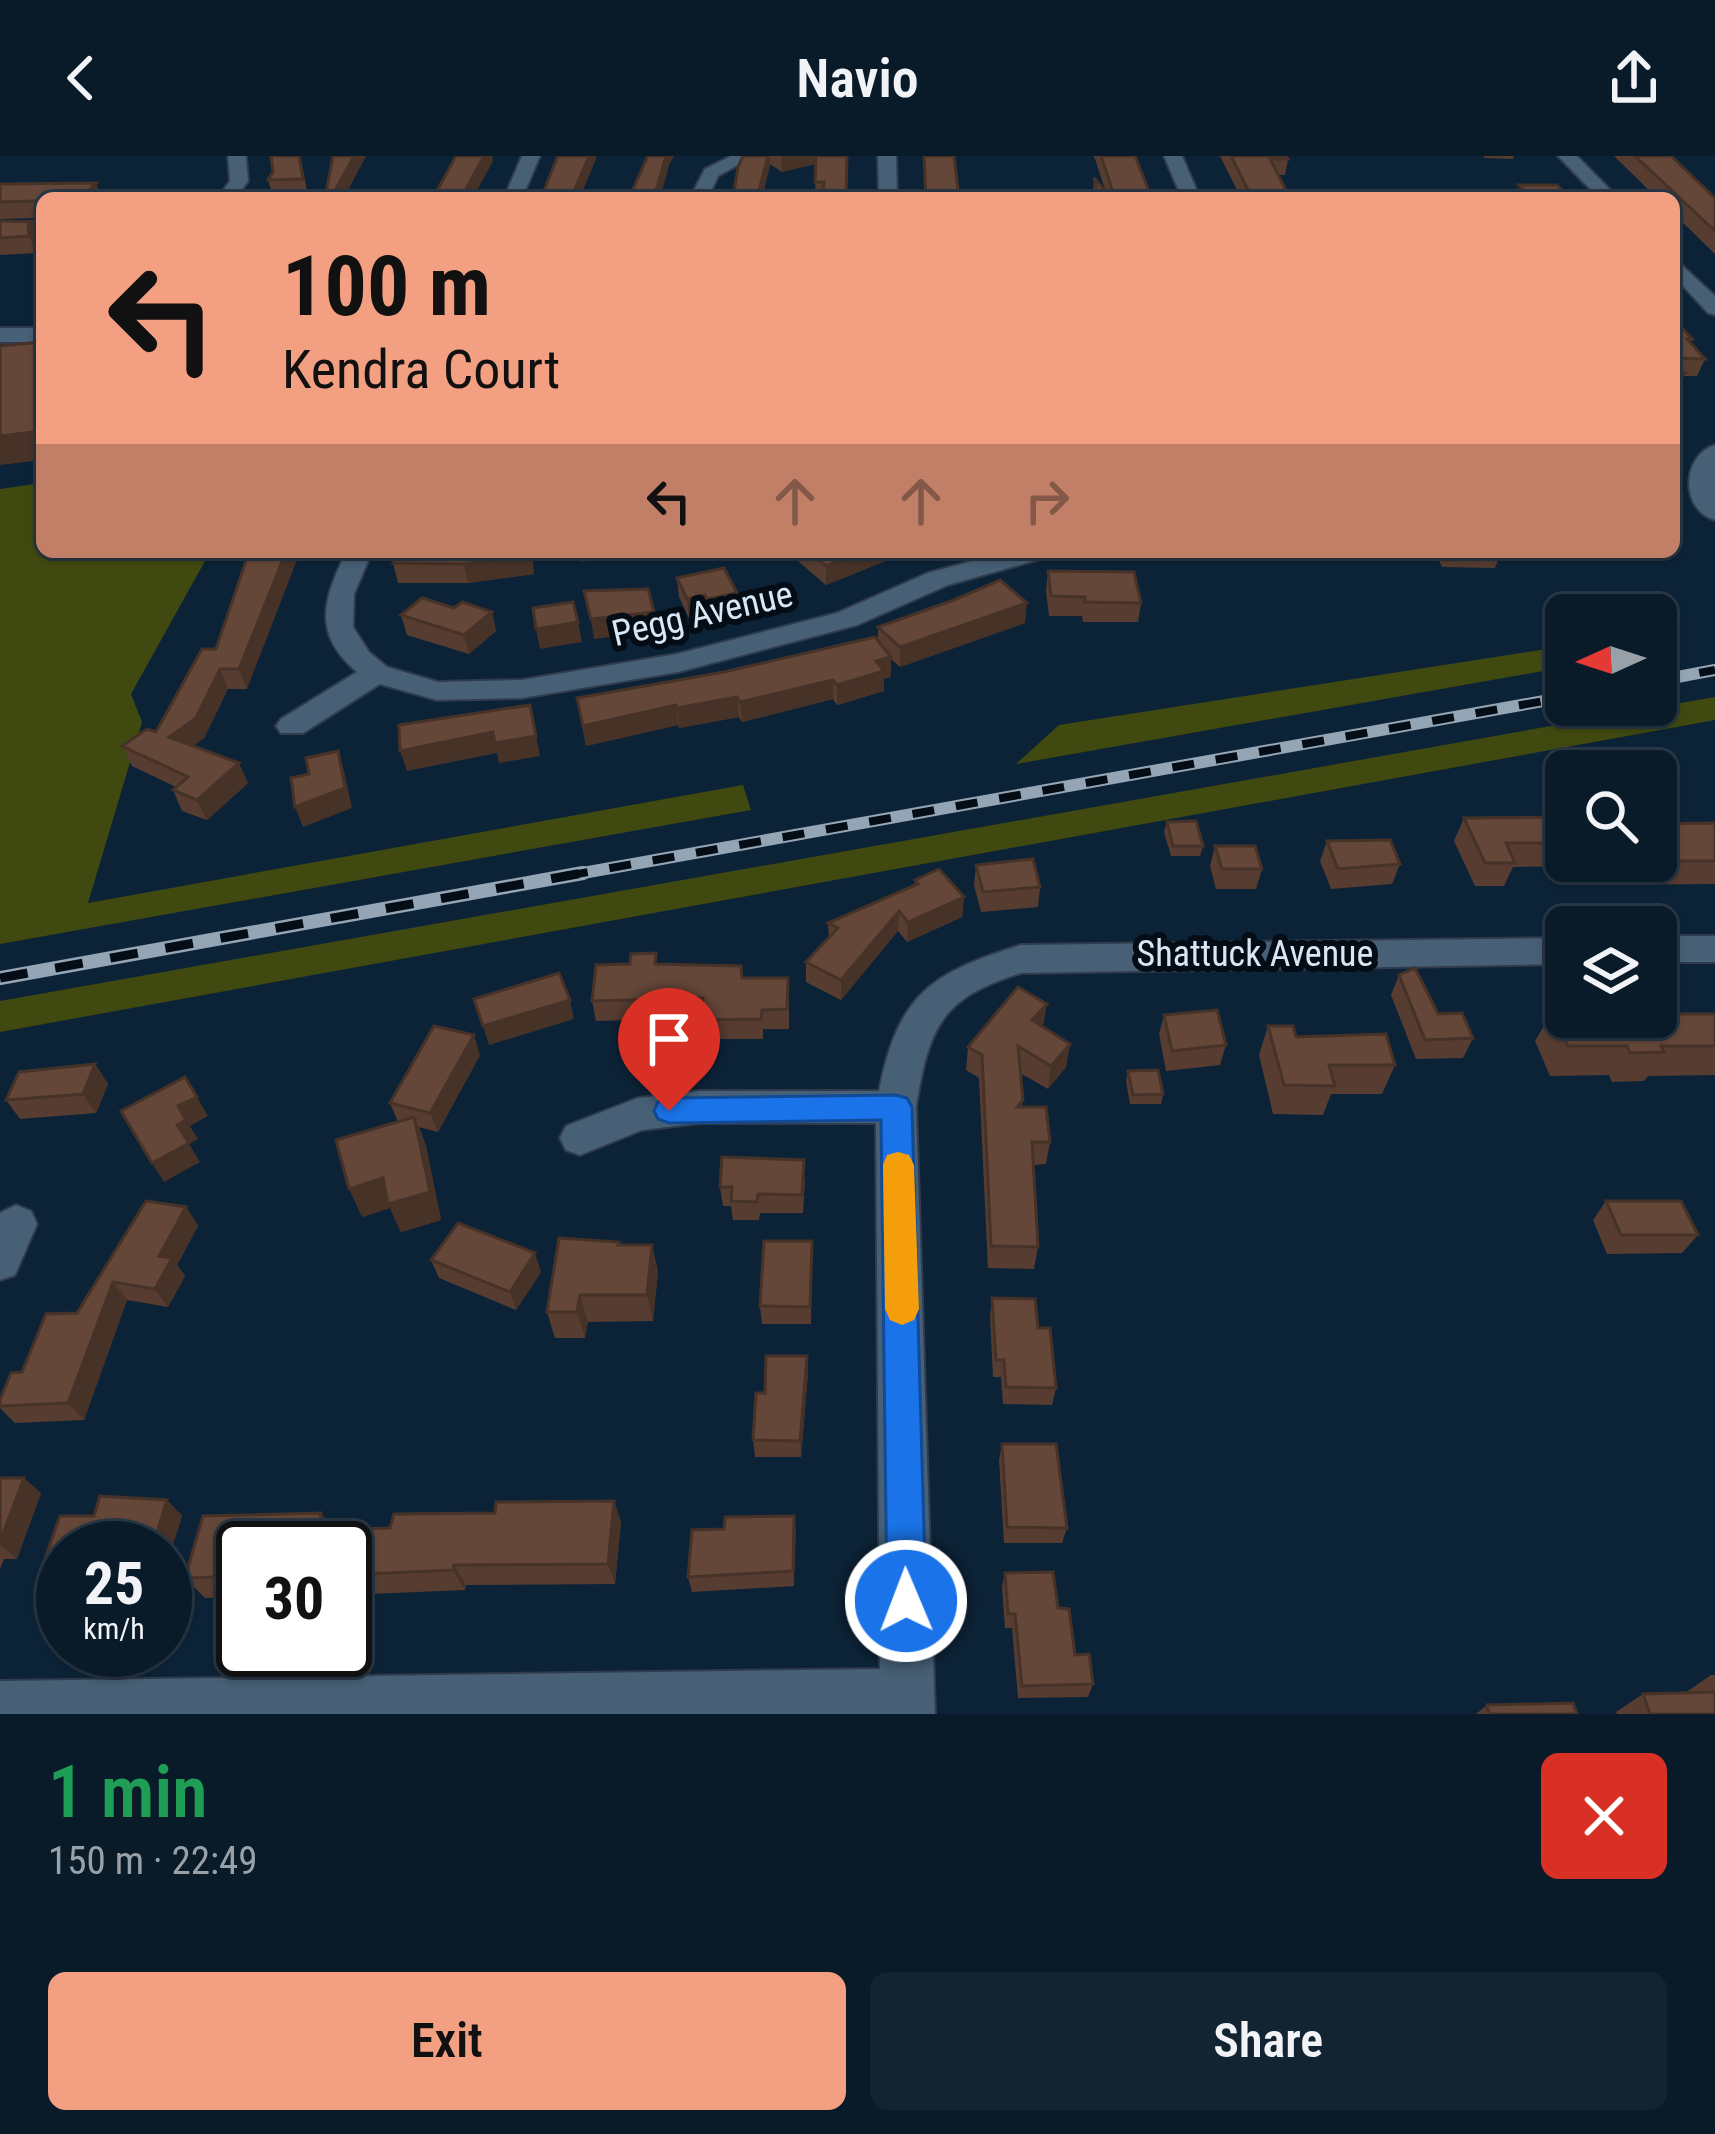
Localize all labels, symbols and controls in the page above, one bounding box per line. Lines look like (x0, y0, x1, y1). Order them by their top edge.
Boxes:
icon: back (48, 45, 114, 111)
icon: share (1601, 45, 1667, 111)
text: Navio (796, 47, 919, 110)
text: 100 m (282, 237, 491, 336)
icon: left (84, 240, 240, 396)
text: Kendra Court (282, 338, 560, 401)
icon: left (636, 468, 702, 534)
icon: ahead (762, 468, 828, 534)
icon: ahead (888, 468, 954, 534)
icon: right (1014, 468, 1080, 534)
street label: Pegg Avenue (608, 573, 797, 655)
north arrow (1545, 594, 1677, 726)
map controls (1545, 594, 1677, 1038)
button: search (1545, 750, 1677, 882)
button: layers (1545, 906, 1677, 1038)
street label: Shattuck Avenue (1137, 933, 1373, 975)
pin (618, 988, 720, 1111)
icon: arrive (636, 1006, 702, 1072)
speed limit sign: 30 (216, 1521, 372, 1677)
position arrow (843, 1538, 969, 1664)
text: 25 (84, 1548, 144, 1619)
text: km/h (83, 1611, 145, 1646)
text: 1 min (48, 1750, 207, 1835)
button: close (1541, 1753, 1667, 1879)
text: 150 m · 22:49 (48, 1838, 258, 1884)
button: Exit (48, 1972, 846, 2110)
button: Share (870, 1972, 1667, 2110)

